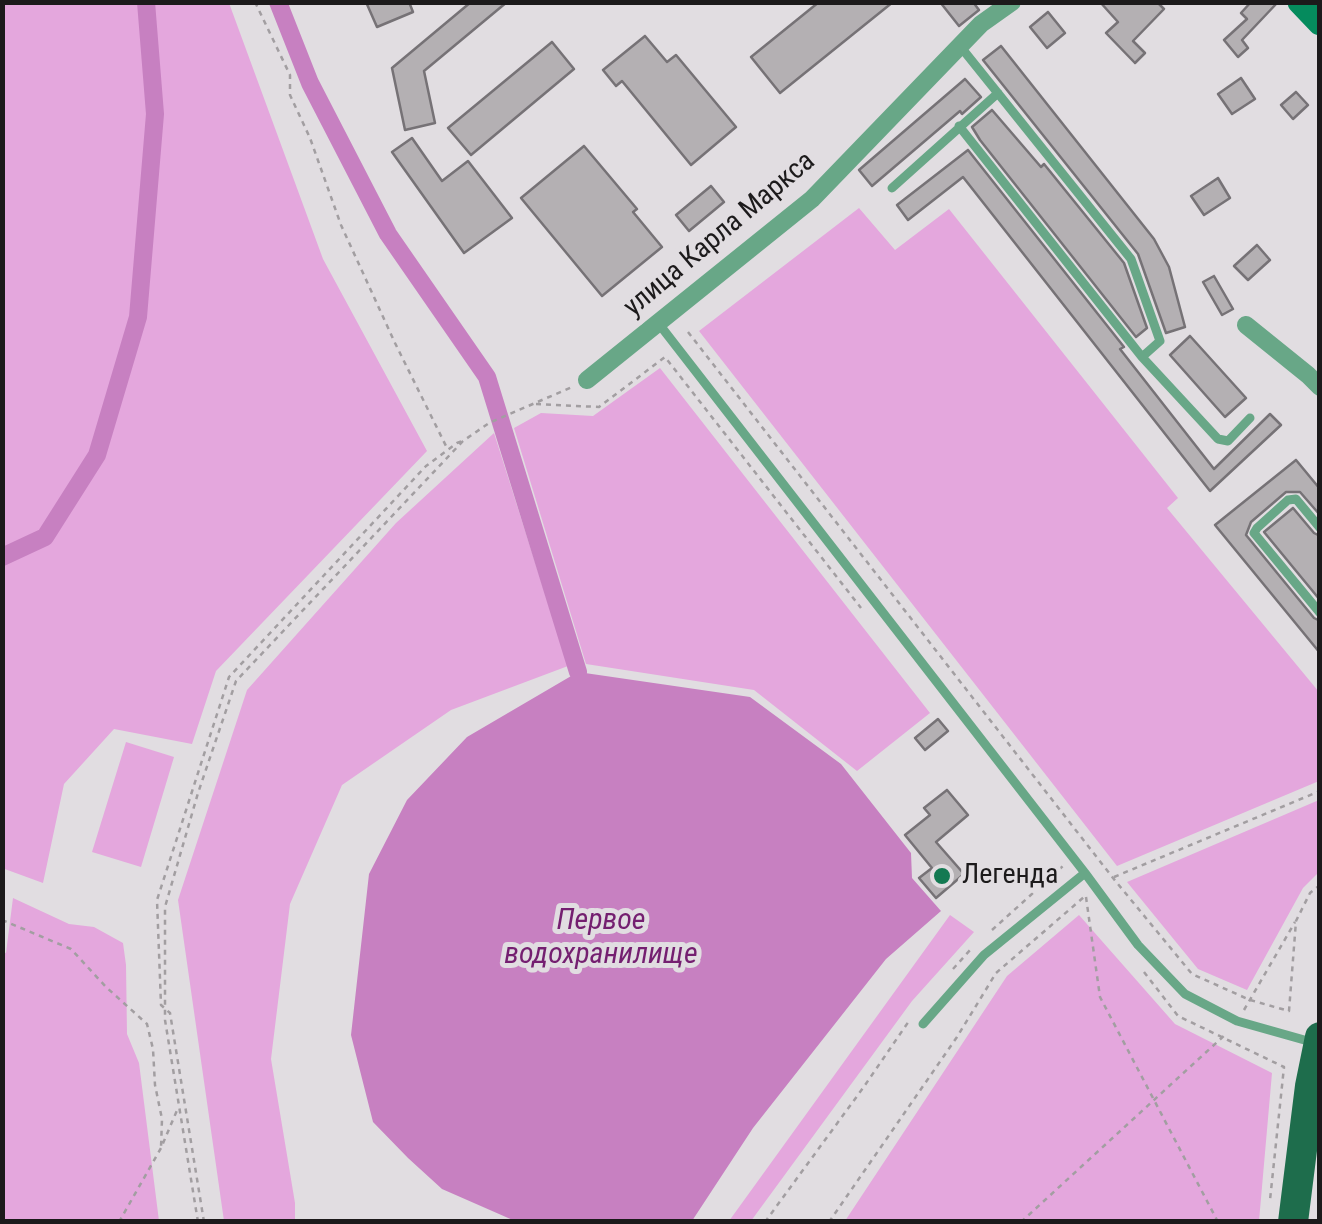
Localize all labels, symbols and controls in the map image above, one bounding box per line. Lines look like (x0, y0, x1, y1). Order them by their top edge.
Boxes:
street label: улица Карла Маркса (618, 145, 822, 325)
place label: Легенда (962, 859, 1058, 893)
marker: Легенда (931, 865, 953, 887)
water label: Первое водохранилище (504, 903, 698, 974)

